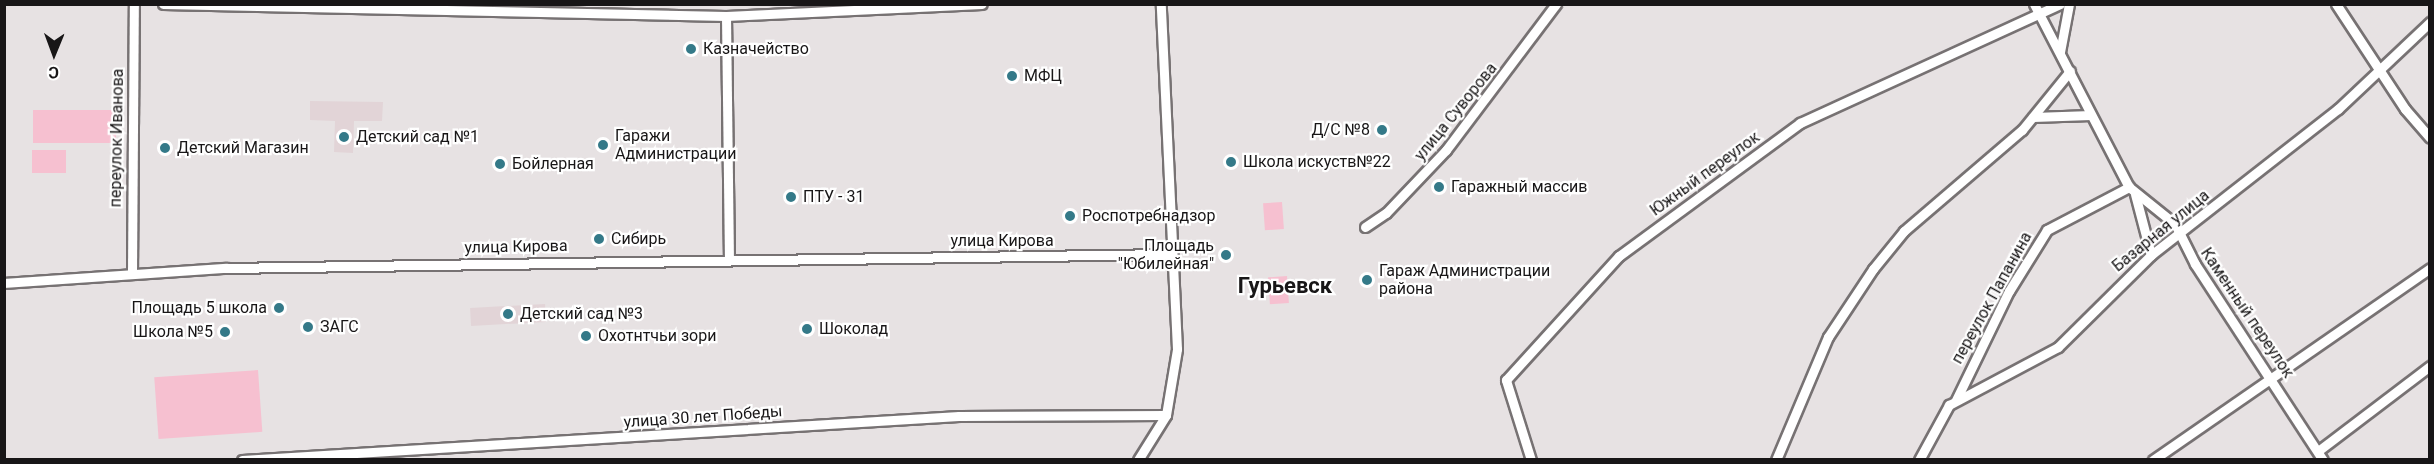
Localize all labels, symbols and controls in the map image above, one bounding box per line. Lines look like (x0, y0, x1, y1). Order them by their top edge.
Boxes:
north arrow (24, 24, 84, 84)
place label: Казначейство (703, 39, 809, 59)
marker: Казначейство (684, 42, 698, 56)
street label: улица Суворова (1411, 59, 1501, 165)
text: С (48, 63, 59, 82)
place label: МФЦ (1024, 66, 1062, 86)
street label: переулок Иванова (106, 68, 128, 208)
marker: МФЦ (1005, 69, 1019, 83)
place label: Д/С №8 (1312, 120, 1370, 140)
marker: Д/С №8 (1375, 123, 1389, 137)
place label: Гаражи Администрации (615, 126, 736, 164)
place label: Детский сад №1 (356, 127, 479, 147)
street label: Южный переулок (1646, 128, 1764, 220)
marker: Детский сад №1 (337, 130, 351, 144)
place label: Детский Магазин (177, 138, 309, 158)
marker: Гаражи Администрации (596, 138, 610, 152)
marker: Детский Магазин (158, 141, 172, 155)
place label: Школа искуств№22 (1243, 152, 1391, 172)
place label: Бойлерная (512, 154, 594, 174)
marker: Школа искуств№22 (1224, 155, 1238, 169)
marker: Бойлерная (493, 157, 507, 171)
place label: Гаражный массив (1451, 177, 1587, 197)
marker: Гаражный массив (1432, 180, 1446, 194)
street label: Базарная улица (2109, 186, 2213, 276)
place label: ПТУ - 31 (803, 187, 864, 207)
marker: ПТУ - 31 (784, 190, 798, 204)
place label: Роспотребнадзор (1082, 206, 1215, 226)
marker: Роспотребнадзор (1063, 209, 1077, 223)
place label: Сибирь (611, 229, 666, 249)
street label: переулок Папанина (1948, 229, 2036, 367)
street label: улица Кирова (950, 231, 1054, 251)
marker: Сибирь (592, 232, 606, 246)
place label: Площадь "Юбилейная" (1118, 236, 1214, 274)
street label: улица Кирова (464, 237, 568, 257)
street label: Каменный переулок (2196, 244, 2298, 382)
marker: Площадь "Юбилейная" (1219, 248, 1233, 262)
place label: Гараж Администрации района (1379, 261, 1550, 299)
district label: Гурьевск (1238, 273, 1332, 299)
marker: Гараж Администрации района (1360, 273, 1374, 287)
place label: Площадь 5 школа (132, 298, 267, 318)
marker: Площадь 5 школа (272, 301, 286, 315)
place label: Детский сад №3 (520, 304, 643, 324)
marker: Детский сад №3 (501, 307, 515, 321)
place label: ЗАГС (320, 317, 359, 337)
place label: Шоколад (819, 319, 888, 339)
marker: ЗАГС (301, 320, 315, 334)
place label: Школа №5 (133, 322, 213, 342)
marker: Шоколад (800, 322, 814, 336)
marker: Школа №5 (218, 325, 232, 339)
place label: Охотнтчьи зори (598, 326, 716, 346)
marker: Охотнтчьи зори (579, 329, 593, 343)
street label: улица 30 лет Победы (623, 402, 783, 432)

